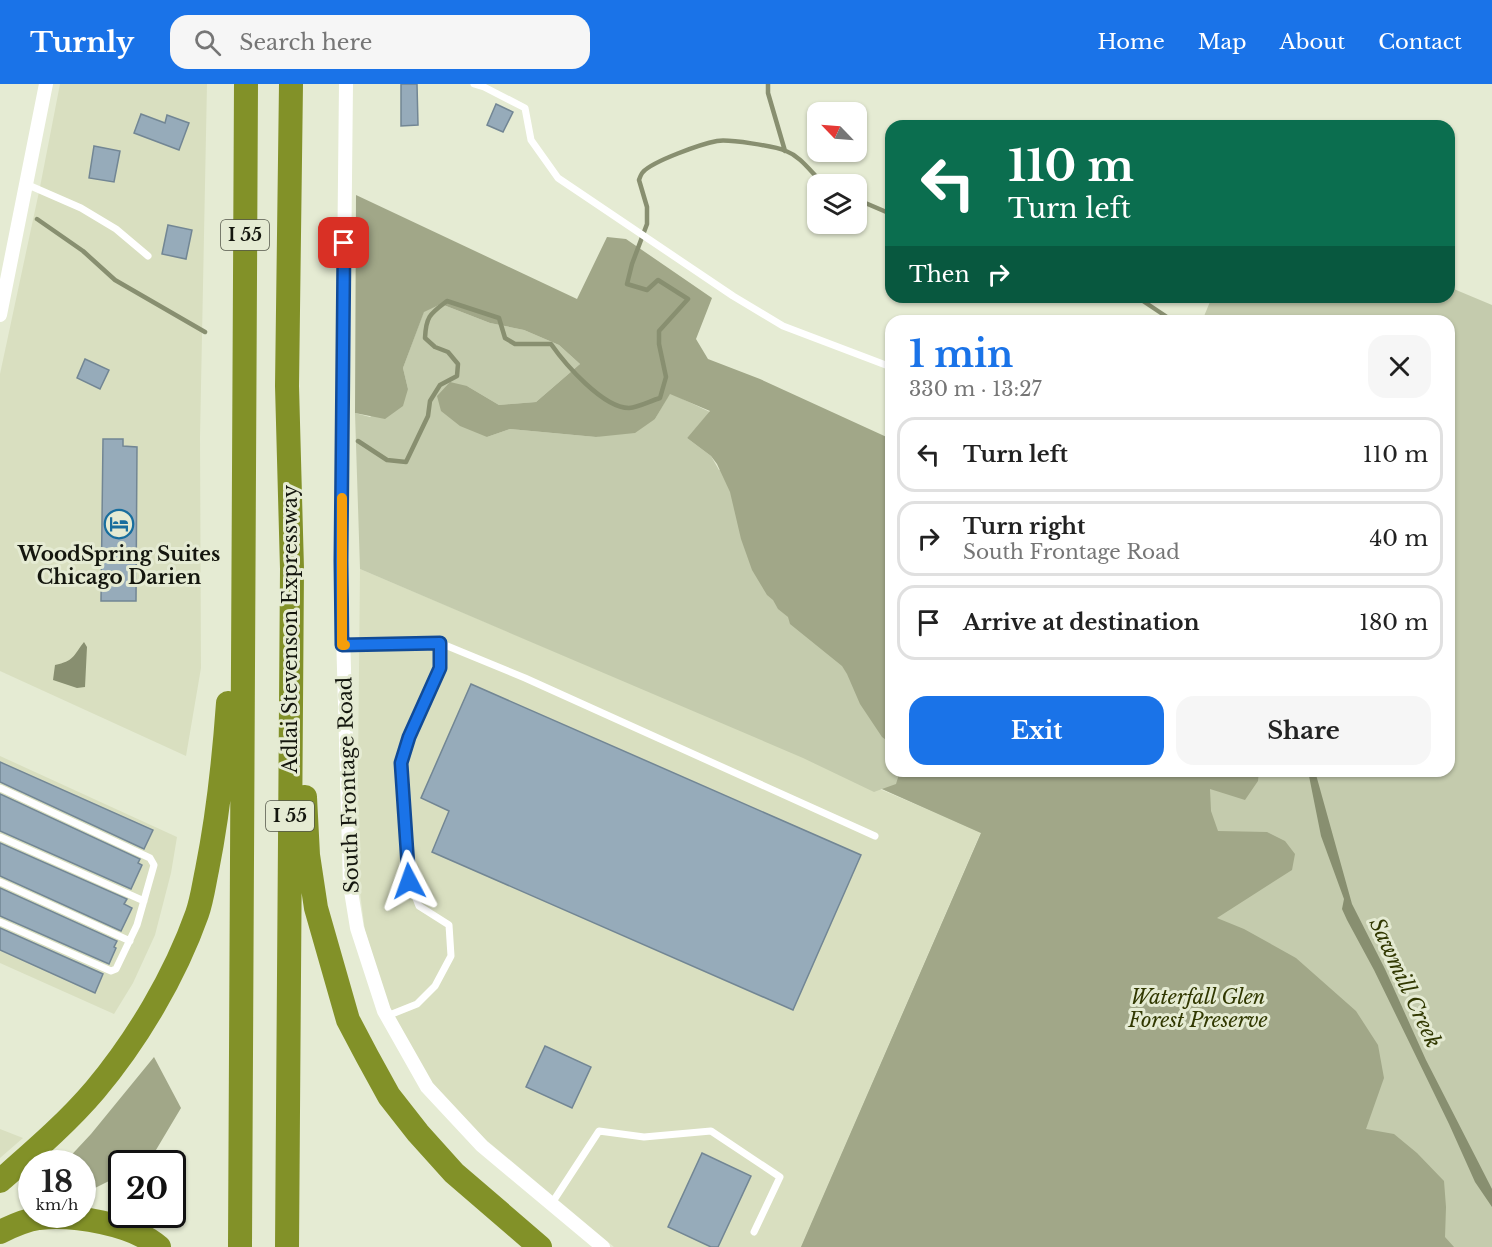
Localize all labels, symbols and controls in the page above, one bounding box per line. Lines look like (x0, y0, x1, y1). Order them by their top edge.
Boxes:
search box (170, 15, 590, 69)
text: Turnly (30, 25, 134, 60)
icon: search (191, 26, 224, 59)
text: Search here (239, 29, 372, 56)
text: Home (1098, 29, 1165, 55)
text: Map (1198, 29, 1246, 55)
text: About (1279, 29, 1345, 55)
text: Contact (1378, 29, 1462, 55)
north arrow (807, 102, 867, 162)
map controls (807, 102, 867, 234)
text: 110 m (1008, 140, 1134, 192)
icon: left (909, 144, 987, 222)
button: layers (807, 174, 867, 234)
text: Turn left (1008, 192, 1131, 225)
pin (318, 217, 369, 268)
road number: I 55 (221, 220, 269, 250)
icon: arrive (327, 226, 360, 259)
icon: right (982, 258, 1015, 291)
text: Then (909, 261, 970, 288)
text: 1 min (909, 332, 1013, 377)
button: close (1368, 335, 1431, 398)
text: 330 m · 13:27 (909, 377, 1042, 401)
icon: left (912, 438, 945, 471)
text: Turn left (963, 441, 1068, 468)
text: 110 m (1363, 441, 1428, 468)
street label: Adlai Stevenson Expressway (278, 485, 302, 774)
hotel icon: WoodSpring Suites Chicago Darien (103, 508, 135, 540)
text: Turn right (963, 513, 1085, 540)
icon: right (912, 522, 945, 555)
text: 40 m (1370, 525, 1428, 552)
text: South Frontage Road (963, 540, 1180, 564)
place label: WoodSpring Suites Chicago Darien (17, 542, 220, 589)
icon: arrive (912, 606, 945, 639)
text: Arrive at destination (963, 609, 1200, 636)
text: 180 m (1359, 609, 1428, 636)
street label: South Frontage Road (332, 676, 364, 894)
button: Exit (909, 696, 1164, 765)
button: Share (1176, 696, 1431, 765)
road number: I 55 (266, 801, 314, 831)
position arrow (377, 849, 441, 913)
water label: Sawmill Creek (1364, 914, 1446, 1052)
park label: Waterfall Glen Forest Preserve (1127, 985, 1268, 1032)
speed limit sign: 20 (108, 1150, 186, 1228)
text: 18 (41, 1163, 73, 1200)
text: km/h (36, 1195, 78, 1214)

